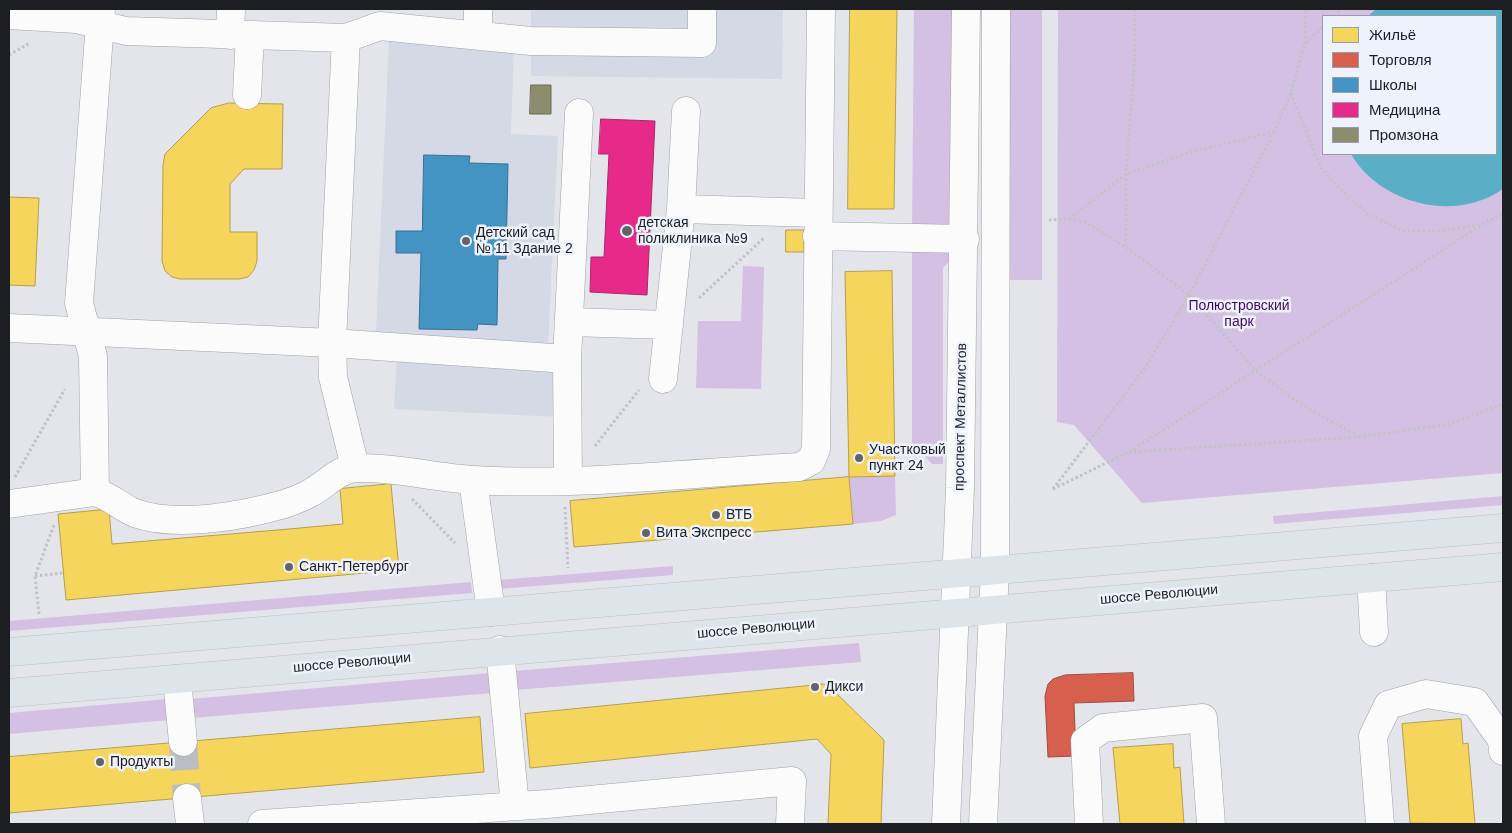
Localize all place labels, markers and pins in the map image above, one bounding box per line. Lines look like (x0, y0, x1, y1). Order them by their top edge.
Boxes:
place label: детская поликлиника №9 (638, 215, 748, 248)
marker: детская поликлиника №9 (620, 224, 634, 238)
place label: Детский сад № 11 Здание 2 (476, 225, 573, 258)
marker: Детский сад № 11 Здание 2 (460, 235, 472, 247)
place label: Участковый пункт 24 (869, 442, 946, 474)
marker: Участковый пункт 24 (853, 452, 865, 464)
place label: ВТБ (726, 507, 752, 523)
marker: ВТБ (710, 509, 722, 521)
place label: Вита Экспресс (656, 525, 752, 541)
marker: Вита Экспресс (640, 527, 652, 539)
place label: Санкт-Петербург (299, 559, 409, 575)
marker: Санкт-Петербург (283, 561, 295, 573)
place label: Дикси (825, 679, 863, 695)
marker: Дикси (809, 681, 821, 693)
place label: Продукты (110, 754, 173, 770)
marker: Продукты (94, 756, 106, 768)

